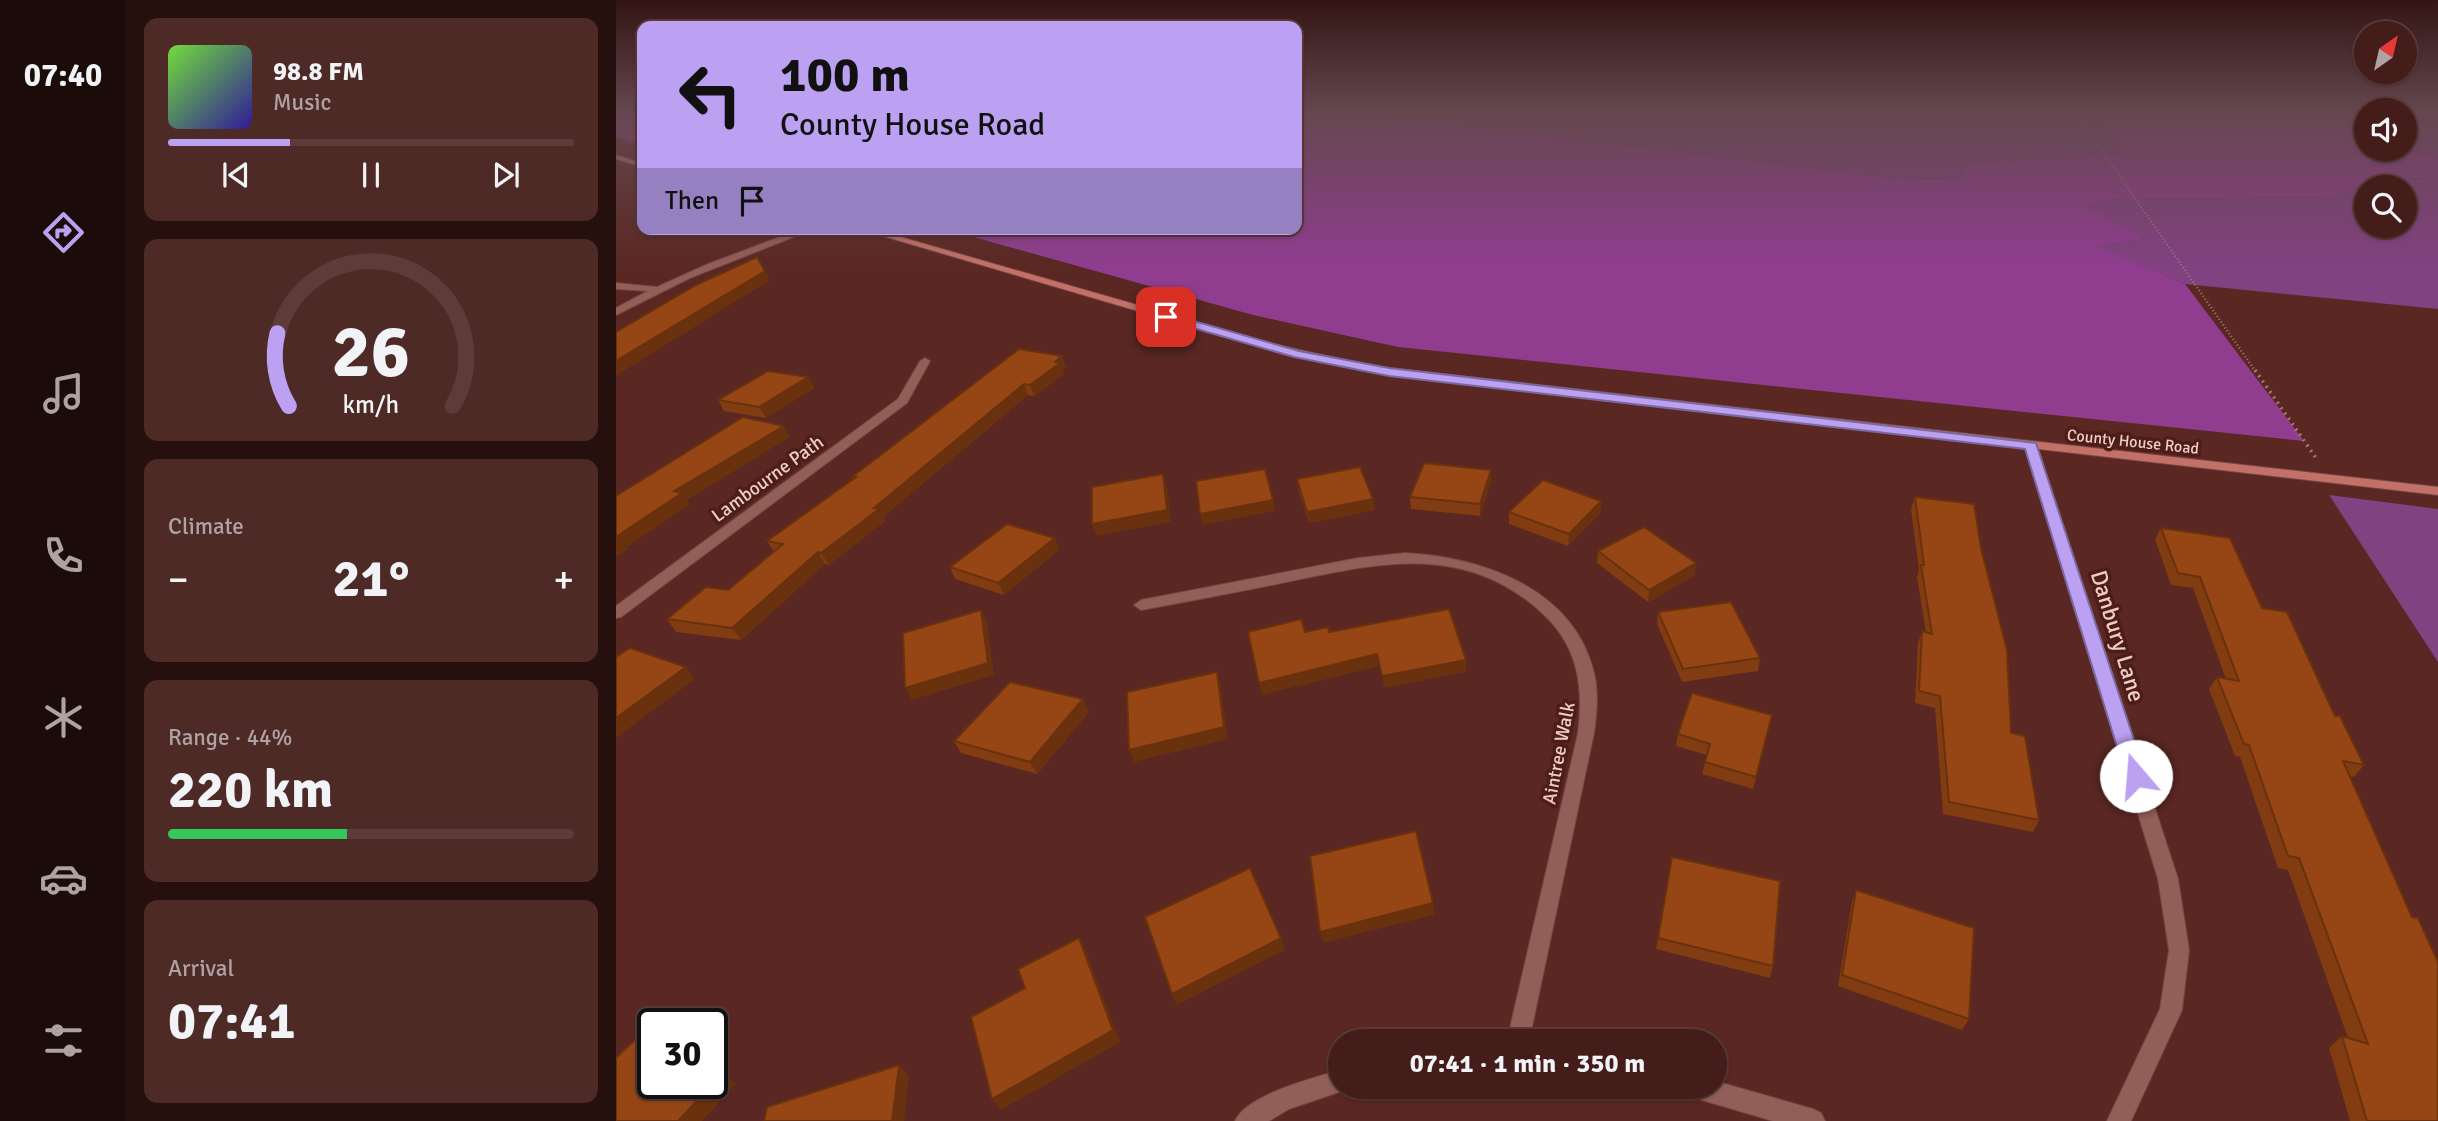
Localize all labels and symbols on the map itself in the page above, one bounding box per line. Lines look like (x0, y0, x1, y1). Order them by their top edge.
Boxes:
north arrow (2354, 21, 2417, 84)
pin (1136, 287, 1196, 347)
street label: County House Road (2066, 425, 2200, 459)
street label: Lambourne Path (707, 430, 828, 527)
street label: Danbury Lane (2084, 567, 2151, 705)
street label: Aintree Walk (1537, 699, 1581, 806)
position arrow (2099, 739, 2173, 813)
speed limit sign: 30 (637, 1008, 728, 1099)

